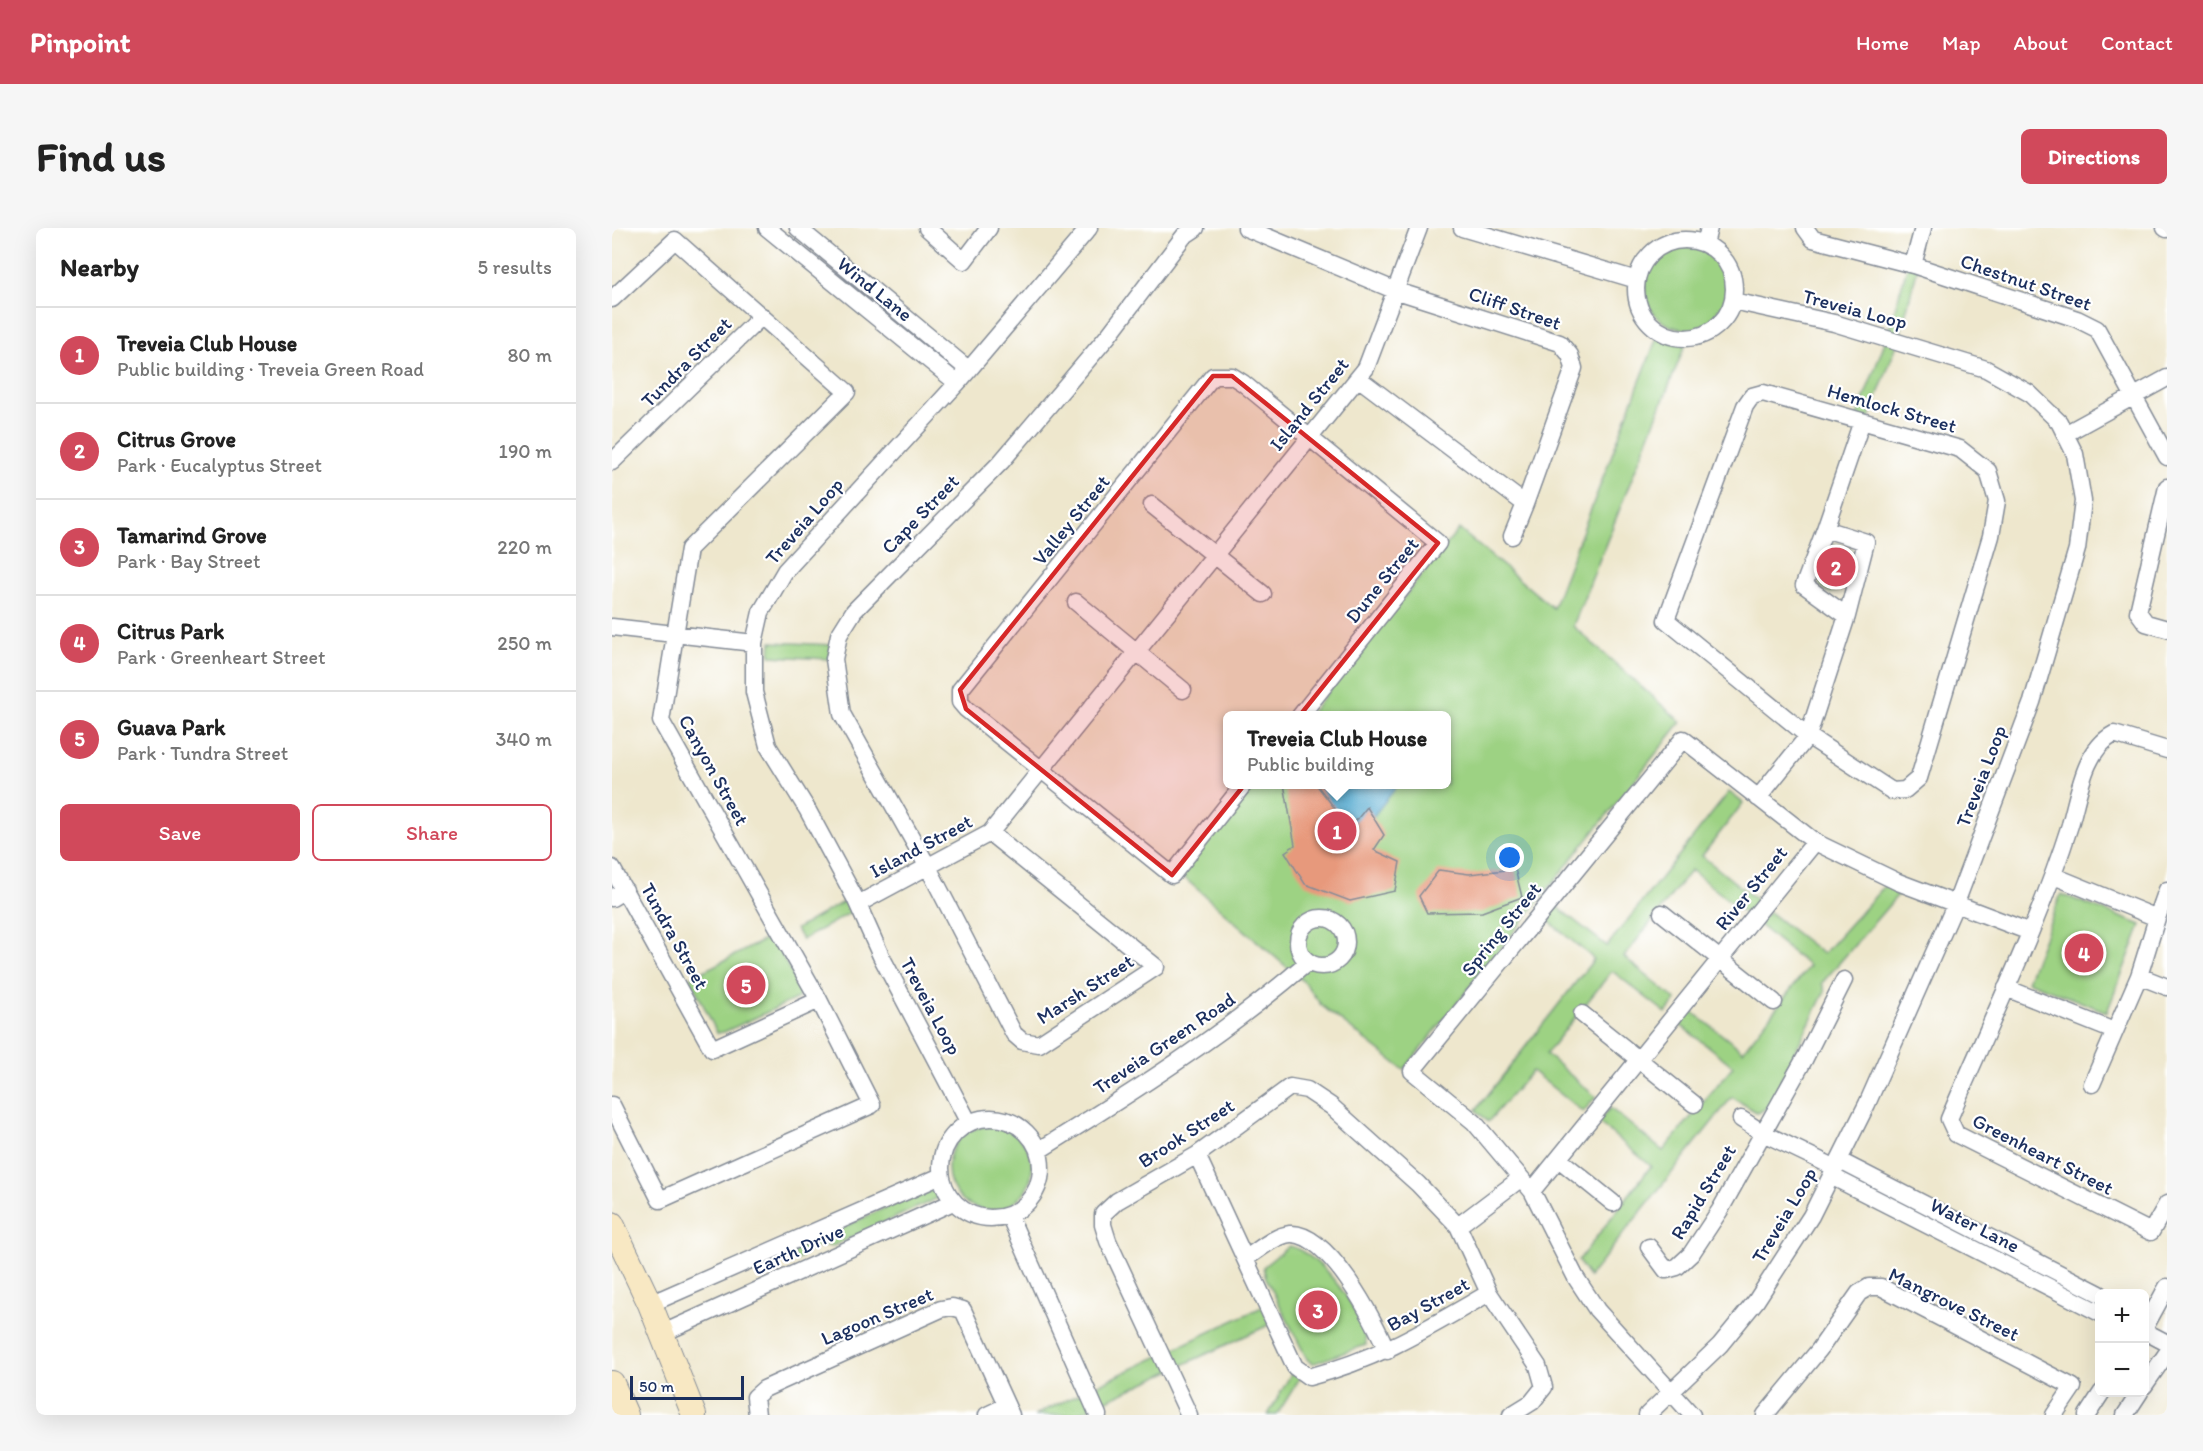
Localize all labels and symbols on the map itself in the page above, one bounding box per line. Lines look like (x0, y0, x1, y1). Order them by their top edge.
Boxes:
street label: Chestnut Street (1957, 248, 2095, 316)
street label: Wind Lane (833, 251, 917, 327)
street label: Cliff Street (1466, 281, 1564, 335)
street label: Treveia Loop (1800, 284, 1910, 334)
street label: Tundra Street (636, 312, 736, 412)
street label: Island Street (1264, 353, 1354, 455)
street label: Hemlock Street (1825, 378, 1959, 438)
street label: Cape Street (876, 469, 964, 559)
street label: Valley Street (1027, 470, 1115, 570)
street label: Treveia Loop (760, 473, 848, 569)
street label: Dune Street (1340, 532, 1424, 628)
pin: 2 (1816, 544, 1856, 590)
street label: Canyon Street (674, 710, 754, 830)
street label: Treveia Loop (1951, 722, 2011, 830)
pin: 1 (1318, 808, 1356, 854)
street label: Island Street (866, 809, 976, 883)
street label: River Street (1710, 841, 1793, 935)
your location (1495, 843, 1524, 872)
street label: Spring Street (1456, 877, 1546, 981)
street label: Tundra Street (636, 879, 714, 993)
pin: 4 (2064, 930, 2104, 976)
street label: Marsh Street (1032, 949, 1138, 1029)
street label: Treveia Loop (895, 953, 967, 1059)
pin: 5 (726, 962, 766, 1008)
street label: Treveia Green Road (1089, 987, 1240, 1099)
street label: Brook Street (1134, 1093, 1239, 1173)
street label: Greenheart Street (1968, 1108, 2118, 1200)
street label: Rapid Street (1665, 1140, 1741, 1244)
street label: Treveia Loop (1746, 1163, 1822, 1267)
street label: Water Lane (1926, 1192, 2024, 1258)
street label: Earth Drive (749, 1218, 847, 1280)
street label: Mangrove Street (1885, 1262, 2023, 1346)
street label: Bay Street (1383, 1272, 1473, 1336)
street label: Lagoon Street (817, 1281, 937, 1350)
pin: 3 (1298, 1288, 1338, 1332)
scale bar (630, 1373, 744, 1400)

